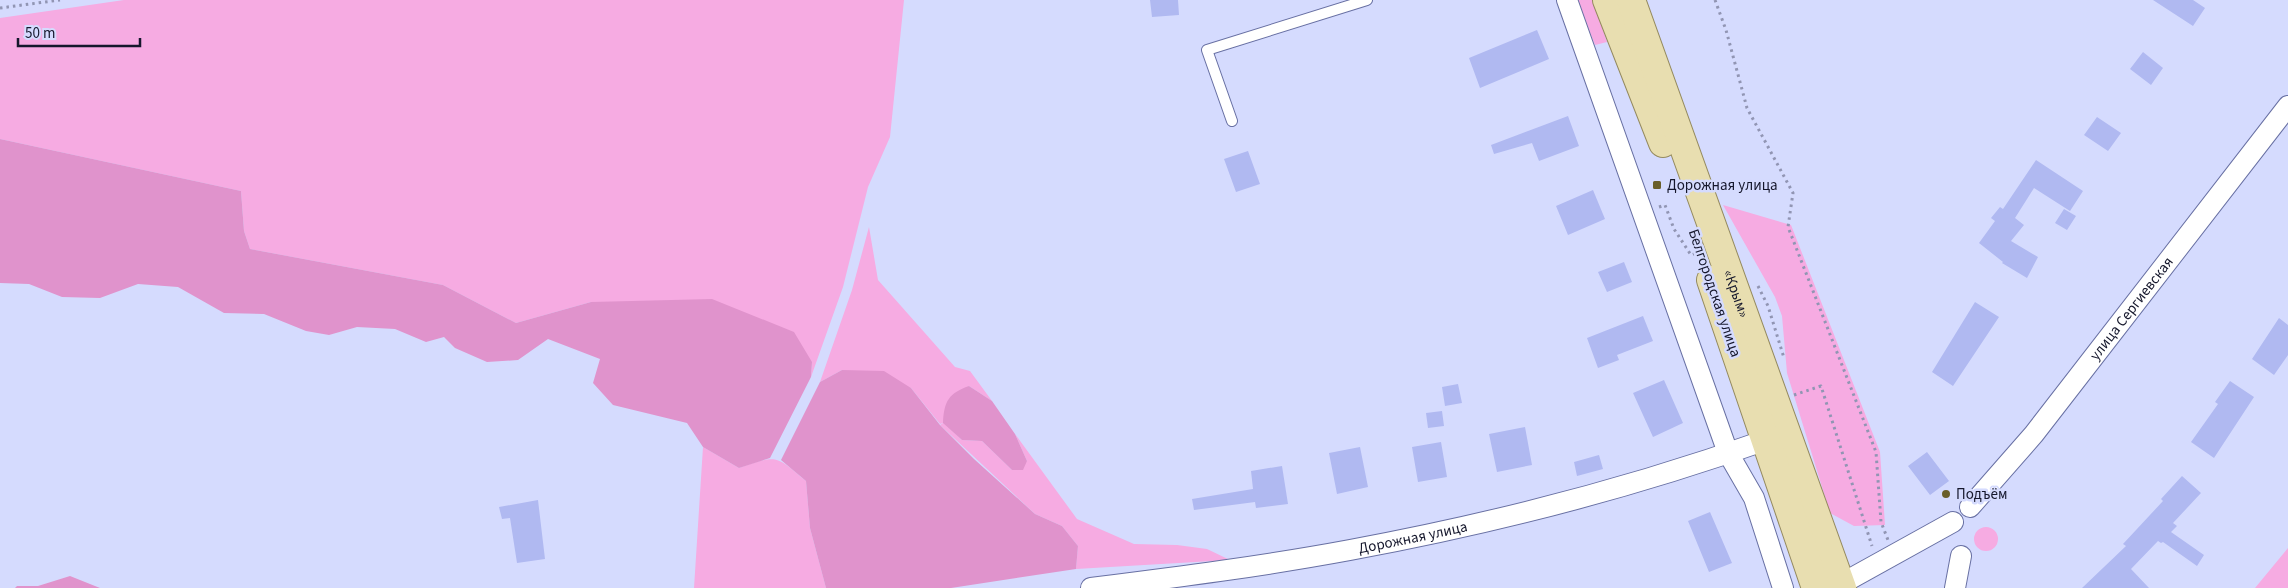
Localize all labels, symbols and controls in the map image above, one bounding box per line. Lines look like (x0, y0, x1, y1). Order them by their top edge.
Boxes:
scale bar (18, 15, 140, 47)
text: 50 m (25, 23, 55, 44)
place label: Дорожная улица (1667, 175, 1778, 196)
marker: Дорожная улица (1651, 179, 1663, 191)
street label: Белгородская улица (1683, 226, 1746, 360)
street label: улица Сергиевская (2085, 252, 2179, 365)
street label: «Крым» (1718, 267, 1754, 321)
place label: Подъём (1956, 484, 2007, 505)
marker: Подъём (1940, 488, 1952, 500)
street label: Дорожная улица (1357, 516, 1470, 559)

